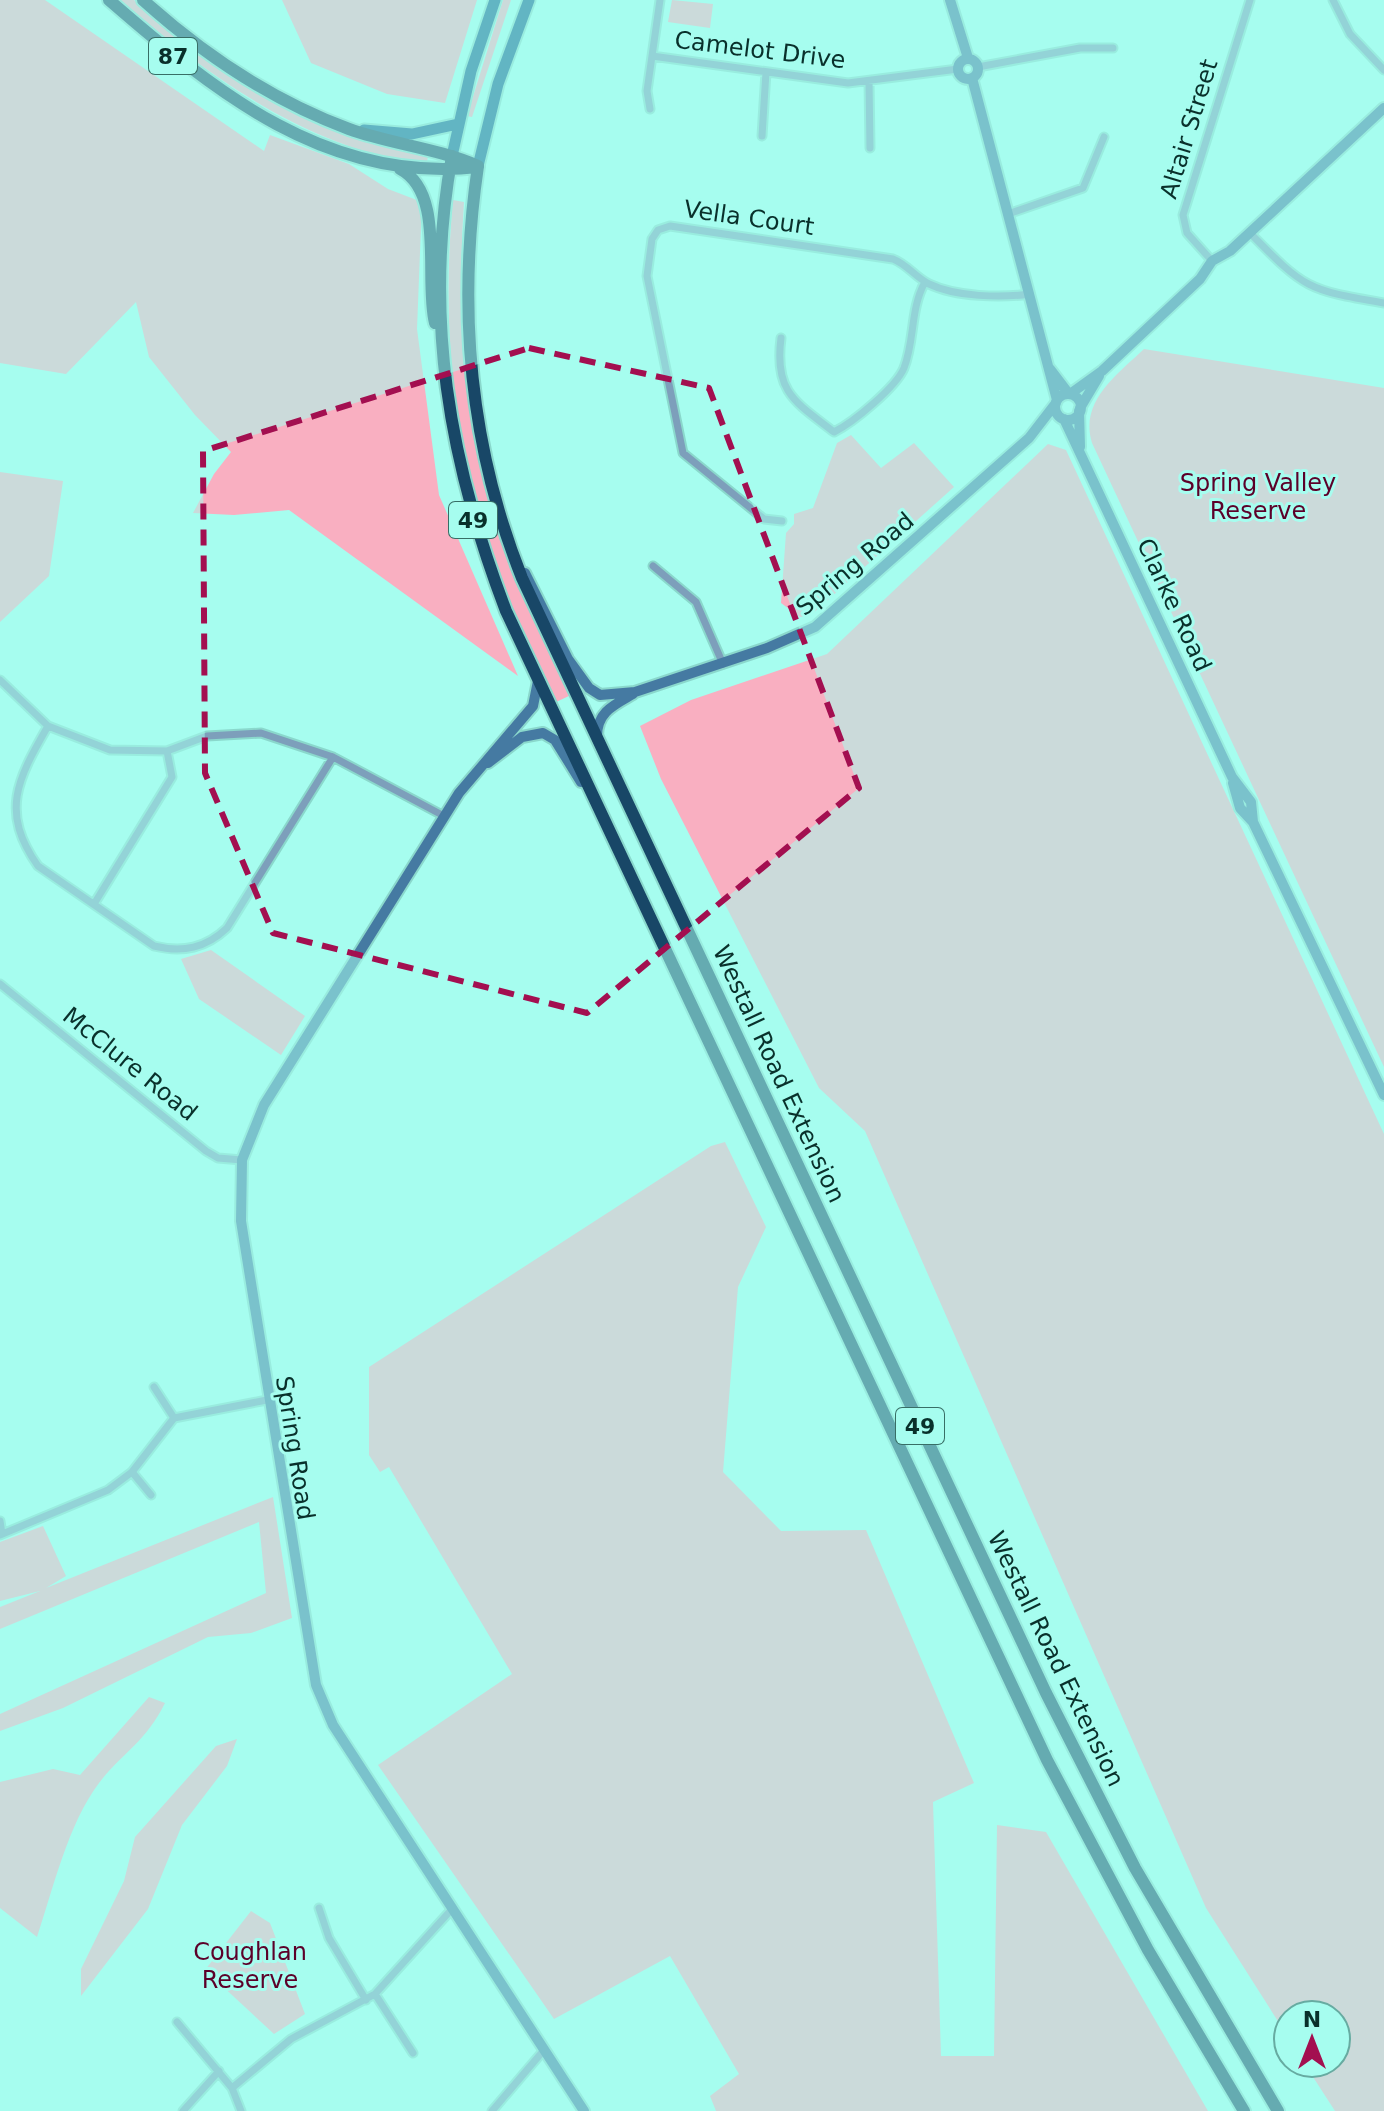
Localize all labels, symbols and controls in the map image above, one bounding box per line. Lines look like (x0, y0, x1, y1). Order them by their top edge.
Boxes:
street label: Camelot Drive (673, 26, 847, 74)
road number: 87 (149, 38, 197, 74)
street label: Altair Street (1155, 56, 1223, 202)
street label: Vella Court (682, 195, 816, 241)
park label: Spring Valley Reserve (1180, 469, 1336, 525)
road number: 49 (449, 502, 497, 538)
street label: Spring Road (790, 507, 920, 621)
street label: Clarke Road (1131, 534, 1217, 676)
street label: Westall Road Extension (707, 941, 851, 1207)
street label: McClure Road (57, 1001, 203, 1127)
street label: Spring Road (270, 1374, 320, 1522)
road number: 49 (896, 1408, 944, 1444)
street label: Westall Road Extension (982, 1527, 1130, 1791)
park label: Coughlan Reserve (193, 1938, 307, 1994)
north arrow (1272, 1999, 1352, 2079)
text: N (1303, 2007, 1321, 2032)

